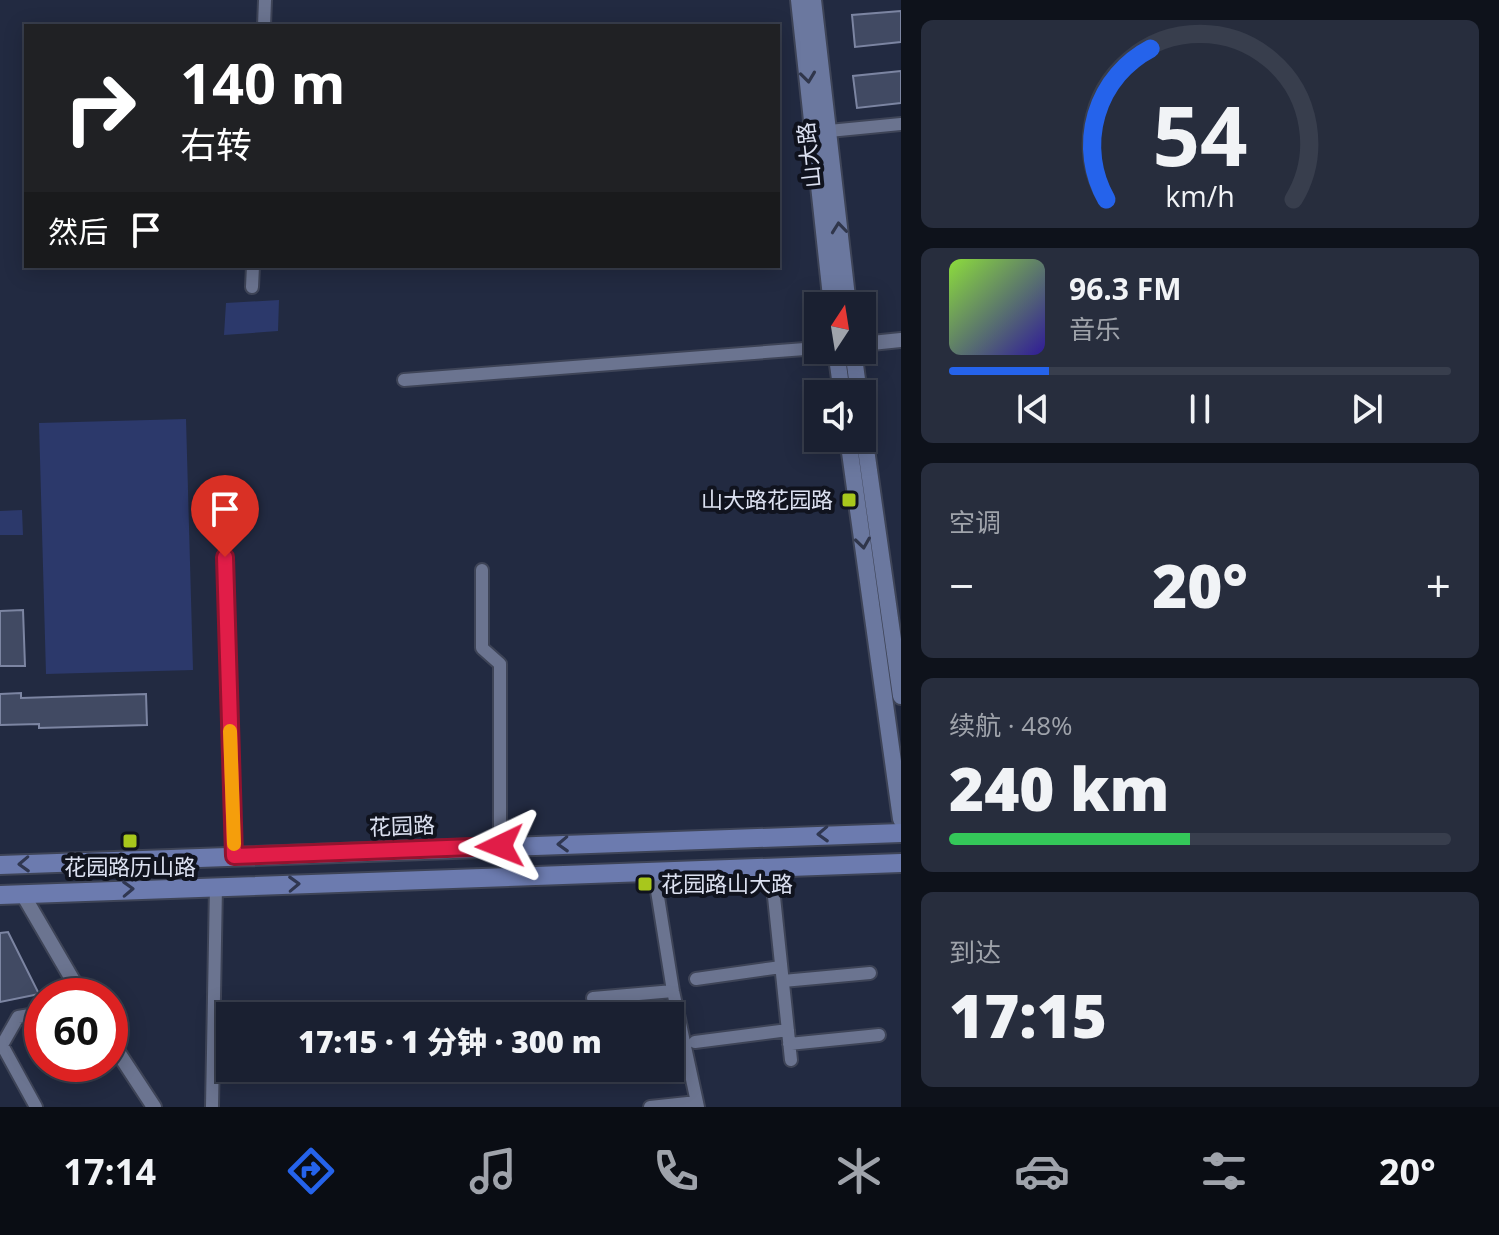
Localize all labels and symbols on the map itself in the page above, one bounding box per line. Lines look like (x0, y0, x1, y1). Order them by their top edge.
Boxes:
one-way arrow (799, 71, 816, 84)
street label: 山大路 (790, 121, 826, 189)
one-way arrow (831, 222, 848, 235)
north arrow (804, 292, 876, 364)
pin (191, 475, 259, 557)
place label: 山大路花园路 (701, 484, 833, 514)
marker: 山大路花园路 (840, 491, 858, 509)
one-way arrow (854, 536, 871, 550)
position arrow (458, 804, 542, 888)
street label: 花园路 (368, 809, 435, 841)
one-way arrow (816, 826, 829, 843)
marker: 花园路历山路 (121, 832, 139, 850)
one-way arrow (556, 835, 569, 852)
place label: 花园路历山路 (64, 851, 196, 881)
one-way arrow (17, 855, 30, 872)
place label: 花园路山大路 (661, 868, 793, 898)
one-way arrow (288, 875, 301, 892)
marker: 花园路山大路 (636, 875, 654, 893)
one-way arrow (122, 881, 135, 898)
speed limit sign: 60 (24, 978, 128, 1082)

